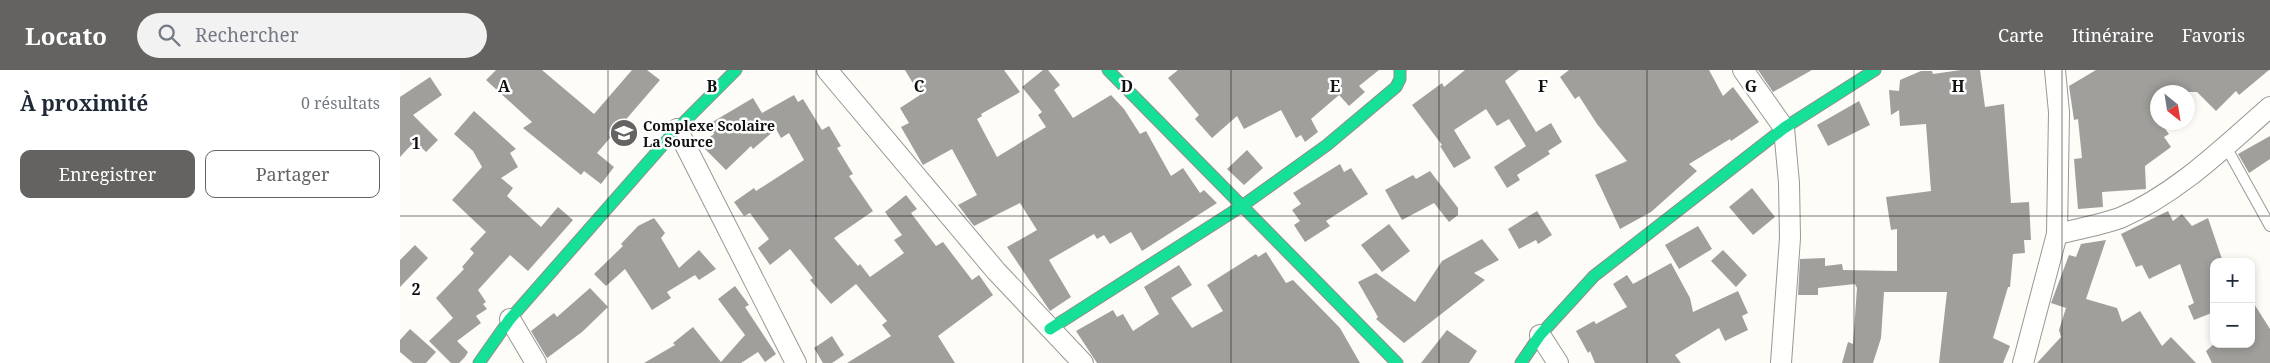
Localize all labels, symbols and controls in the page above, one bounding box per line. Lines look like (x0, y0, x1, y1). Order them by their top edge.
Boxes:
search box (137, 13, 487, 58)
text: Locato (25, 19, 107, 52)
icon: search (155, 21, 183, 49)
text: Rechercher (195, 22, 299, 48)
text: Carte (1998, 23, 2044, 47)
text: Itinéraire (2072, 23, 2154, 47)
text: Favoris (2182, 23, 2245, 47)
text: A (498, 75, 511, 97)
text: B (707, 75, 718, 97)
text: C (914, 75, 925, 97)
text: D (1121, 75, 1133, 97)
text: E (1330, 75, 1340, 97)
text: F (1538, 75, 1548, 97)
text: G (1745, 75, 1757, 97)
text: H (1951, 75, 1965, 97)
north arrow (2150, 85, 2195, 130)
text: À proximité (20, 89, 148, 117)
text: 0 résultats (301, 92, 380, 114)
place label: Complexe Scolaire La Source (643, 116, 775, 151)
school or university icon: Complexe Scolaire La Source (609, 118, 639, 148)
text: 1 (411, 132, 421, 154)
button: Enregistrer (20, 150, 195, 198)
button: Partager (205, 150, 380, 198)
map controls (2210, 258, 2255, 348)
button: + (2210, 258, 2255, 303)
text: 2 (411, 278, 421, 300)
button: − (2210, 303, 2255, 348)

